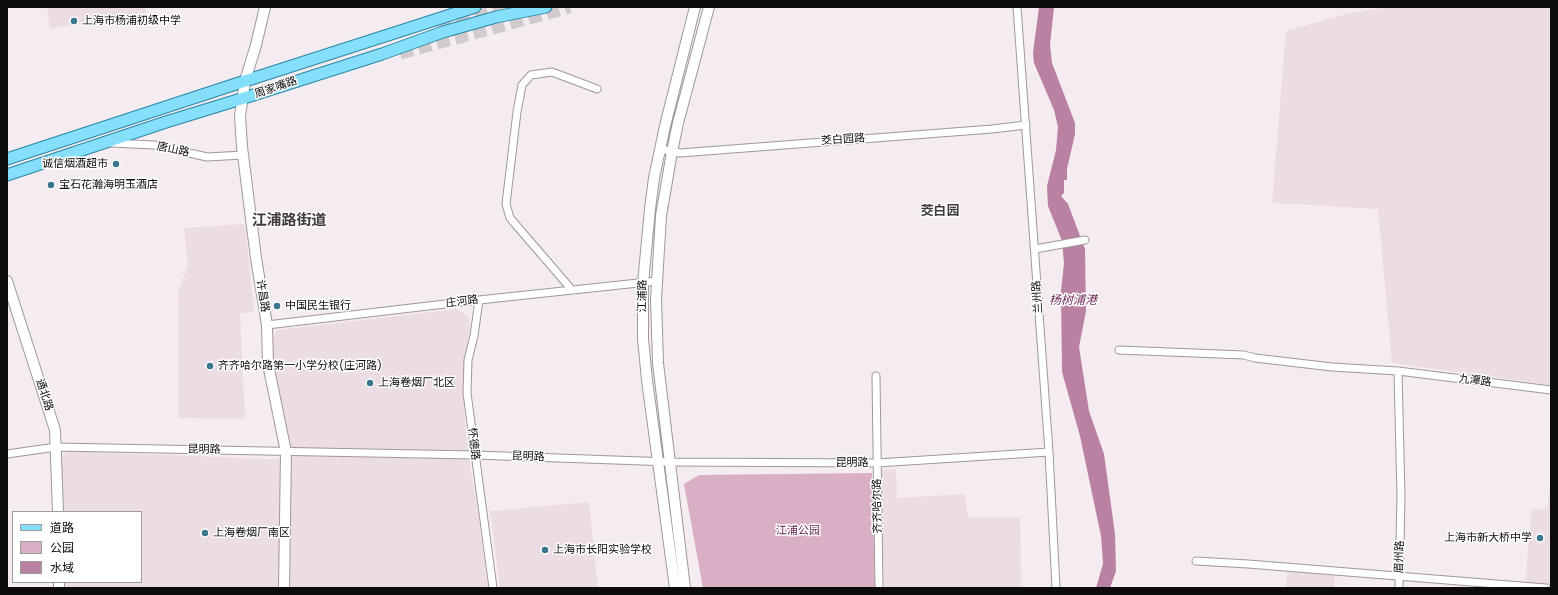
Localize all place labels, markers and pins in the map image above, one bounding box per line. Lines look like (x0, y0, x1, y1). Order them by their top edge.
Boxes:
place label: 上海市杨浦初级中学 (82, 14, 181, 28)
marker: 上海市杨浦初级中学 (69, 16, 79, 26)
place label: 诚信烟酒超市 (42, 157, 108, 171)
marker: 诚信烟酒超市 (111, 159, 121, 169)
place label: 宝石花瀚海明玉酒店 (59, 178, 158, 192)
marker: 宝石花瀚海明玉酒店 (46, 180, 56, 190)
place label: 中国民生银行 (285, 299, 351, 313)
marker: 中国民生银行 (272, 301, 282, 311)
place label: 齐齐哈尔路第一小学分校(庄河路) (218, 359, 382, 373)
marker: 齐齐哈尔路第一小学分校(庄河路) (205, 361, 215, 371)
place label: 上海卷烟厂北区 (378, 376, 455, 390)
marker: 上海卷烟厂北区 (365, 378, 375, 388)
place label: 上海卷烟厂南区 (213, 526, 290, 540)
marker: 上海卷烟厂南区 (200, 528, 210, 538)
place label: 上海市新大桥中学 (1444, 531, 1532, 545)
marker: 上海市新大桥中学 (1535, 533, 1545, 543)
place label: 上海市长阳实验学校 (553, 543, 652, 557)
marker: 上海市长阳实验学校 (540, 545, 550, 555)

